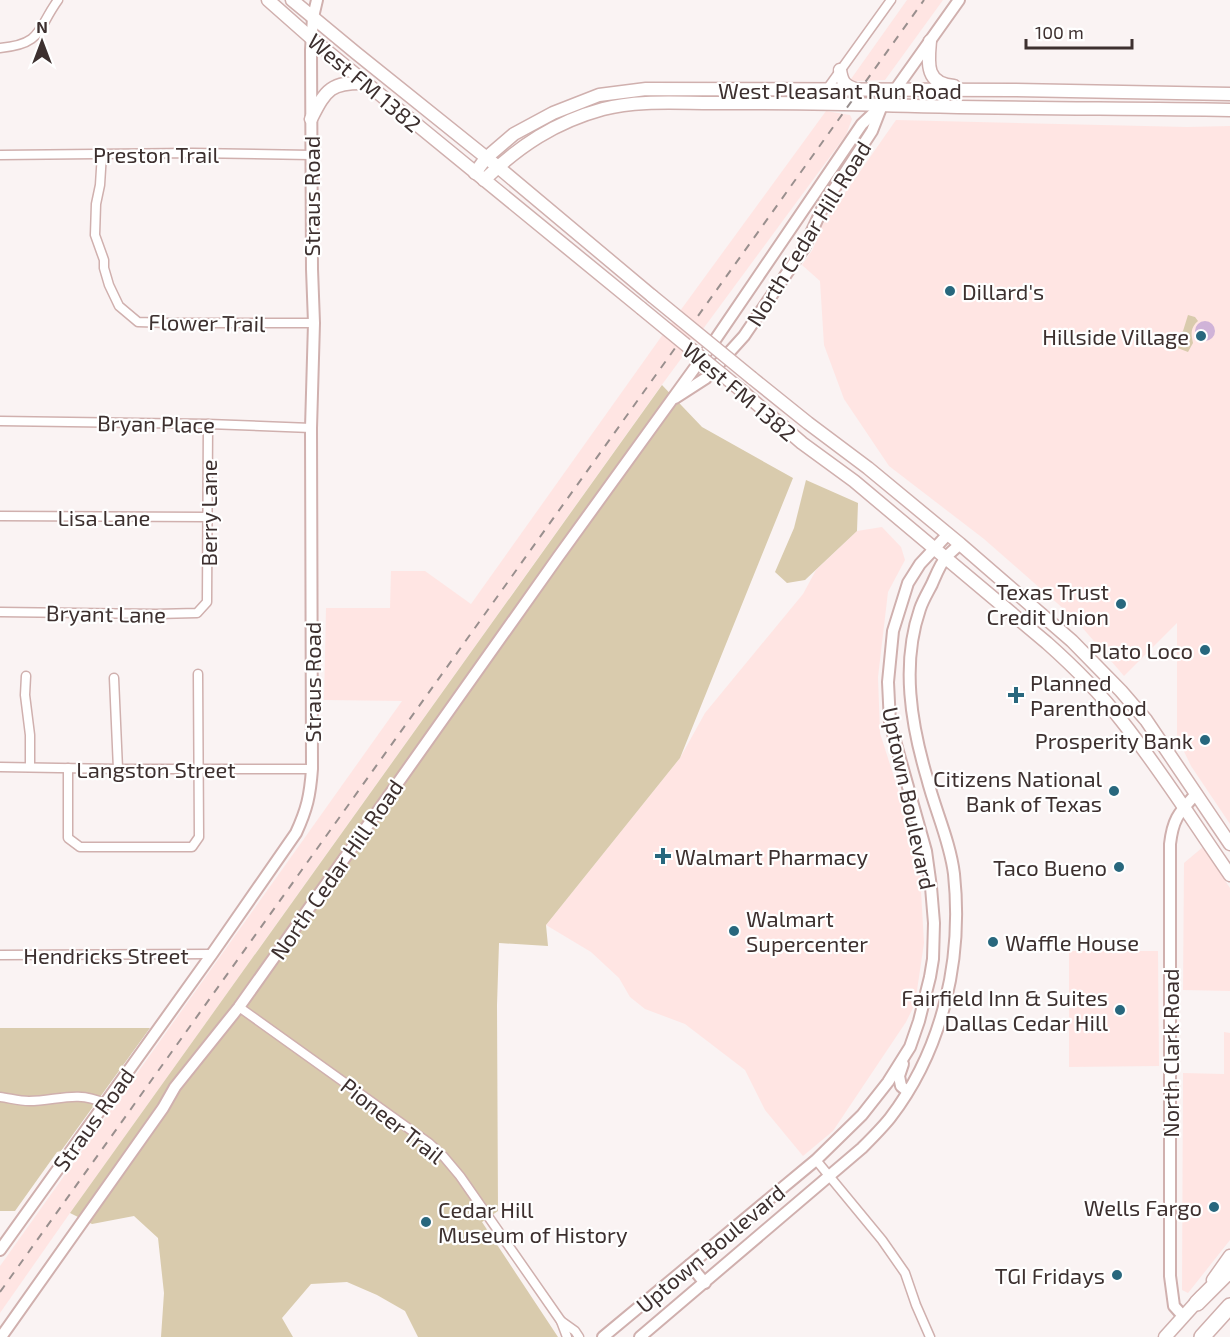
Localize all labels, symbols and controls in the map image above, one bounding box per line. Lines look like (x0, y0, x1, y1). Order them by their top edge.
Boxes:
north arrow (12, 12, 72, 72)
scale bar (1026, 12, 1132, 50)
text: N (36, 17, 48, 36)
text: 100 m (1035, 21, 1084, 43)
street label: West FM 1382 (303, 27, 427, 137)
street label: West Pleasant Run Road (718, 77, 962, 103)
street label: Straus Road (298, 136, 324, 256)
street label: North Cedar Hill Road (740, 136, 876, 330)
street label: Preston Trail (93, 141, 220, 167)
place label: Dillard's (962, 278, 1044, 304)
marker: Dillard's (943, 284, 957, 298)
street label: Flower Trail (148, 308, 266, 336)
place label: Hillside Village (1042, 323, 1189, 349)
marker: Hillside Village (1194, 329, 1208, 343)
street label: West FM 1382 (678, 336, 802, 446)
street label: Bryan Place (97, 409, 215, 437)
street label: Berry Lane (195, 459, 221, 567)
street label: Lisa Lane (58, 504, 150, 530)
place label: Texas Trust Credit Union (987, 578, 1109, 629)
marker: Texas Trust Credit Union (1114, 597, 1128, 611)
street label: Bryant Lane (46, 599, 166, 627)
street label: Straus Road (299, 622, 325, 742)
place label: Plato Loco (1089, 637, 1193, 663)
marker: Plato Loco (1198, 643, 1212, 657)
place label: Planned Parenthood (1030, 669, 1147, 720)
marker: Planned Parenthood (1007, 686, 1025, 704)
street label: Uptown Boulevard (878, 704, 942, 892)
place label: Prosperity Bank (1035, 727, 1193, 753)
marker: Prosperity Bank (1198, 733, 1212, 747)
street label: Langston Street (76, 756, 236, 782)
place label: Citizens National Bank of Texas (933, 765, 1102, 816)
street label: North Cedar Hill Road (264, 774, 408, 964)
marker: Citizens National Bank of Texas (1107, 784, 1121, 798)
place label: Walmart Pharmacy (675, 843, 868, 869)
marker: Walmart Pharmacy (656, 849, 670, 863)
place label: Taco Bueno (993, 854, 1107, 880)
marker: Taco Bueno (1112, 860, 1126, 874)
place label: Walmart Supercenter (746, 905, 868, 956)
marker: Walmart Supercenter (727, 924, 741, 938)
place label: Waffle House (1005, 929, 1139, 955)
marker: Waffle House (986, 935, 1000, 949)
street label: Hendricks Street (23, 942, 189, 968)
street label: North Clark Road (1157, 968, 1183, 1138)
place label: Fairfield Inn & Suites Dallas Cedar Hill (901, 984, 1108, 1035)
marker: Fairfield Inn & Suites Dallas Cedar Hill (1113, 1003, 1127, 1017)
street label: Straus Road (47, 1063, 139, 1175)
street label: Pioneer Trail (336, 1072, 450, 1169)
street label: Uptown Boulevard (630, 1178, 790, 1318)
place label: Wells Fargo (1084, 1194, 1202, 1220)
place label: Cedar Hill Museum of History (438, 1196, 628, 1247)
marker: Wells Fargo (1207, 1200, 1221, 1214)
marker: Cedar Hill Museum of History (419, 1215, 433, 1229)
place label: TGI Fridays (995, 1262, 1105, 1288)
marker: TGI Fridays (1110, 1268, 1124, 1282)

